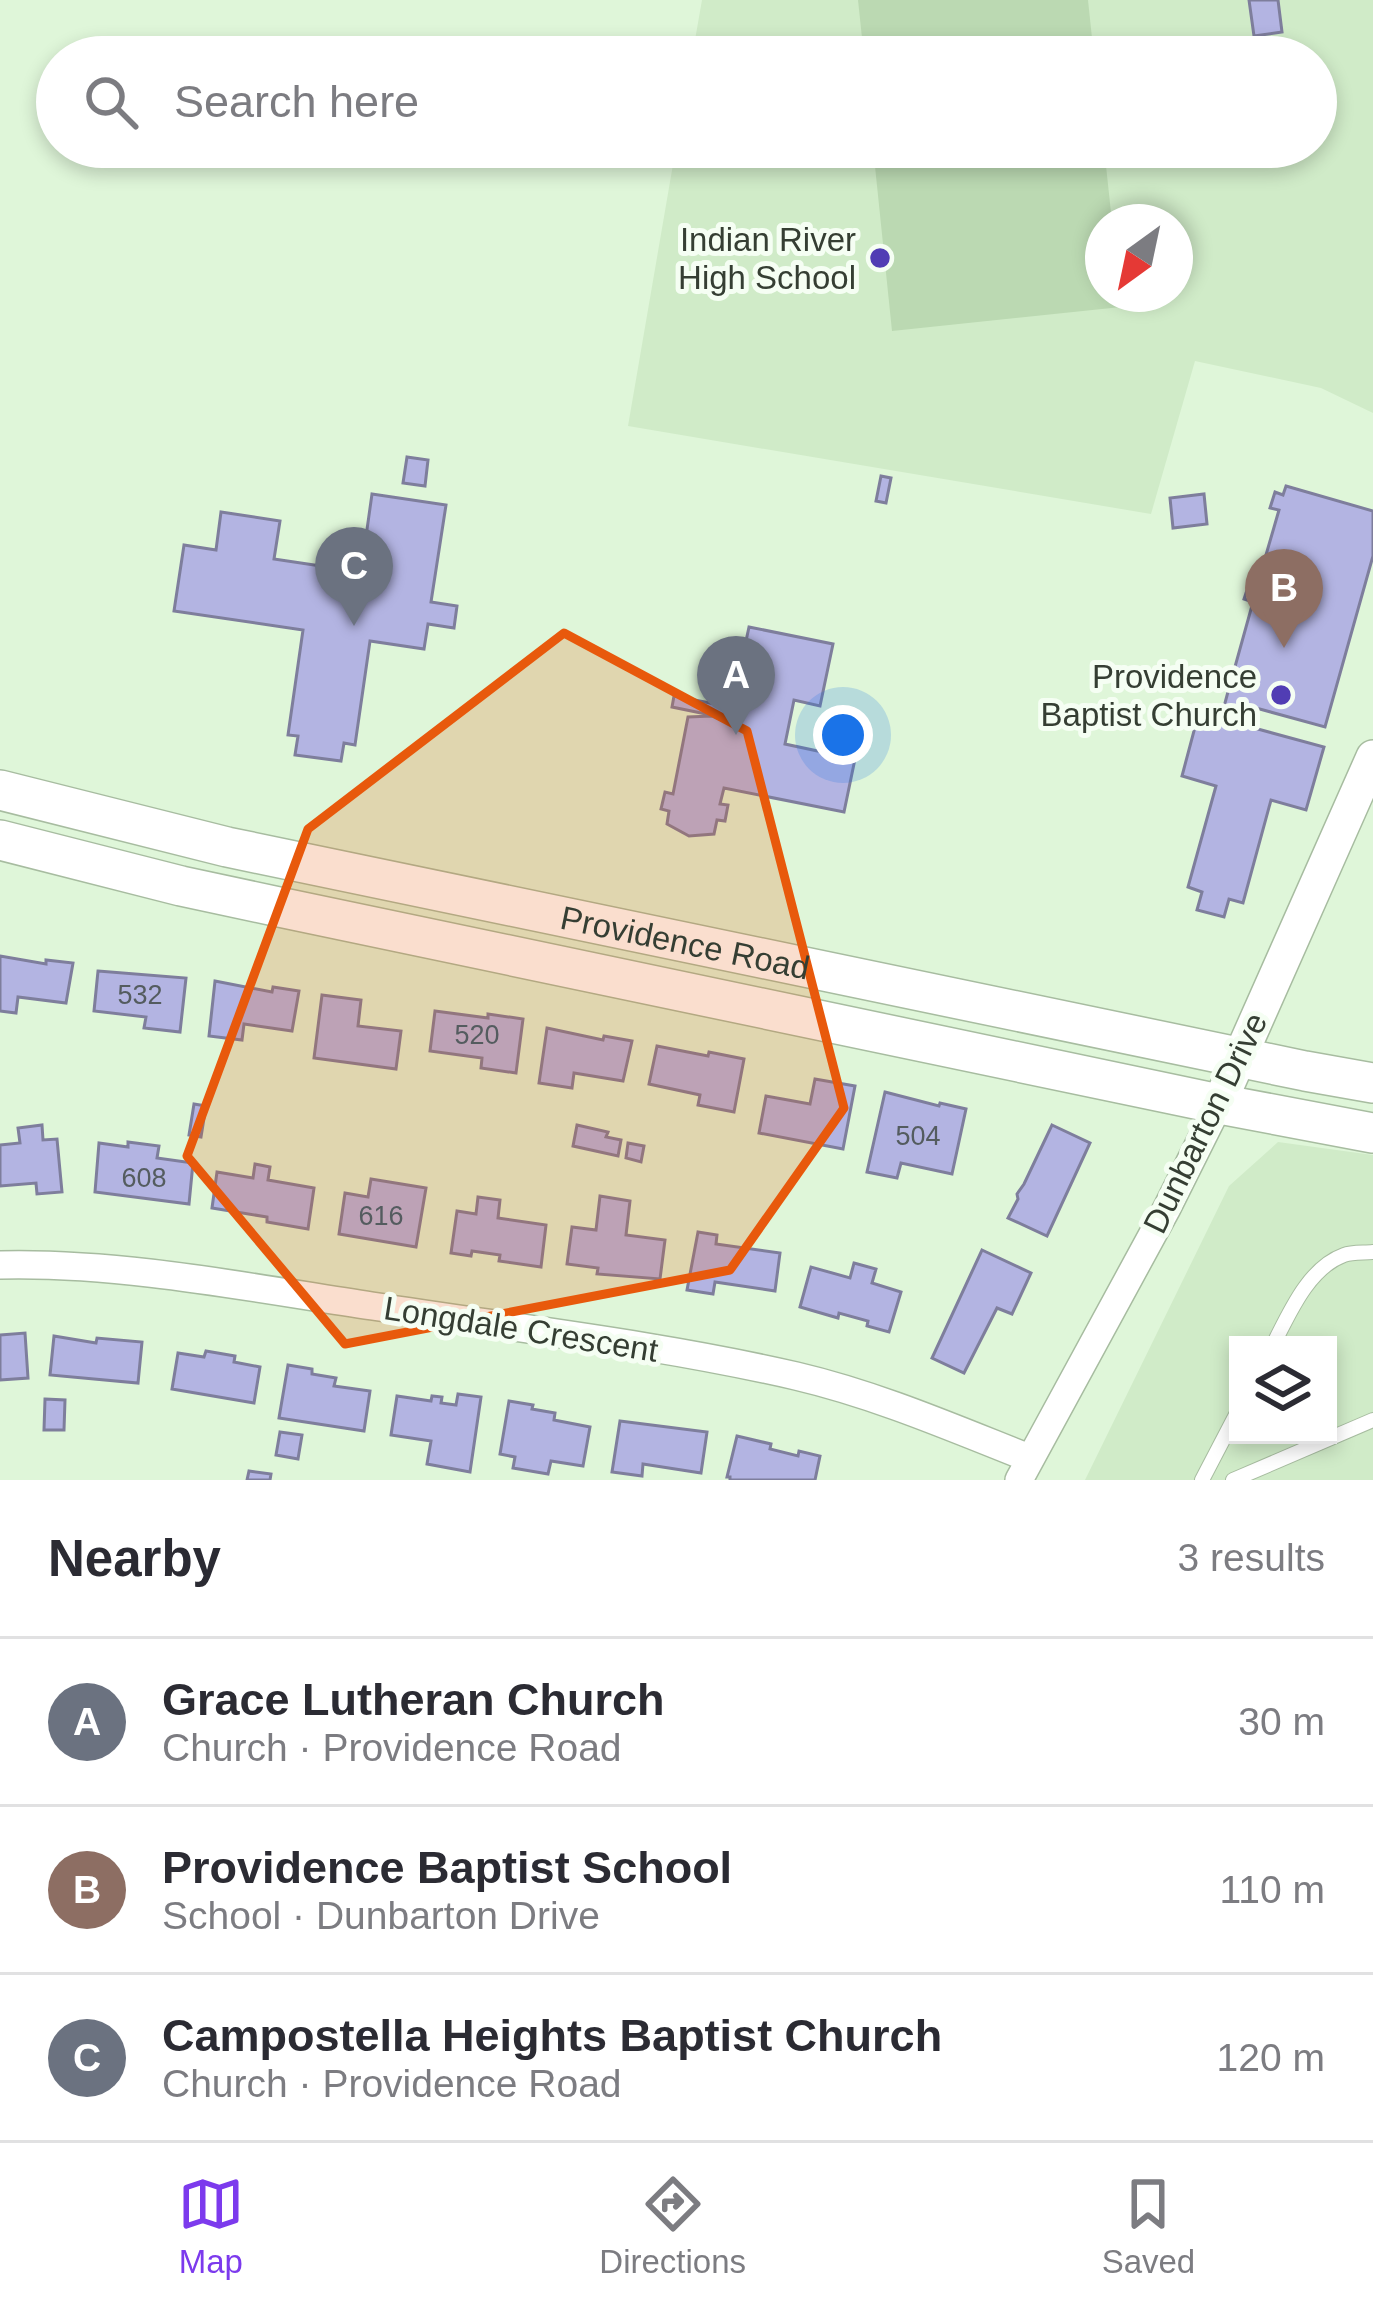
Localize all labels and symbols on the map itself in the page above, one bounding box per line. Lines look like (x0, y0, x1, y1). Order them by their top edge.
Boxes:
north arrow (1085, 204, 1193, 312)
place label: Indian River High School (678, 221, 856, 296)
marker: Indian River High School (867, 245, 893, 271)
pin: C (315, 527, 393, 626)
pin: B (1245, 549, 1323, 648)
pin: A (697, 636, 775, 735)
place label: Providence Baptist Church (1041, 658, 1257, 733)
marker: Providence Baptist Church (1268, 682, 1294, 708)
your location (813, 705, 873, 765)
street label: Providence Road (557, 898, 813, 986)
house number: 532 (117, 980, 163, 1010)
street label: Dunbarton Drive (1136, 1007, 1274, 1239)
house number: 520 (454, 1020, 500, 1050)
house number: 504 (895, 1121, 941, 1151)
house number: 608 (121, 1163, 167, 1193)
house number: 616 (358, 1201, 404, 1231)
street label: Longdale Crescent (381, 1289, 661, 1369)

